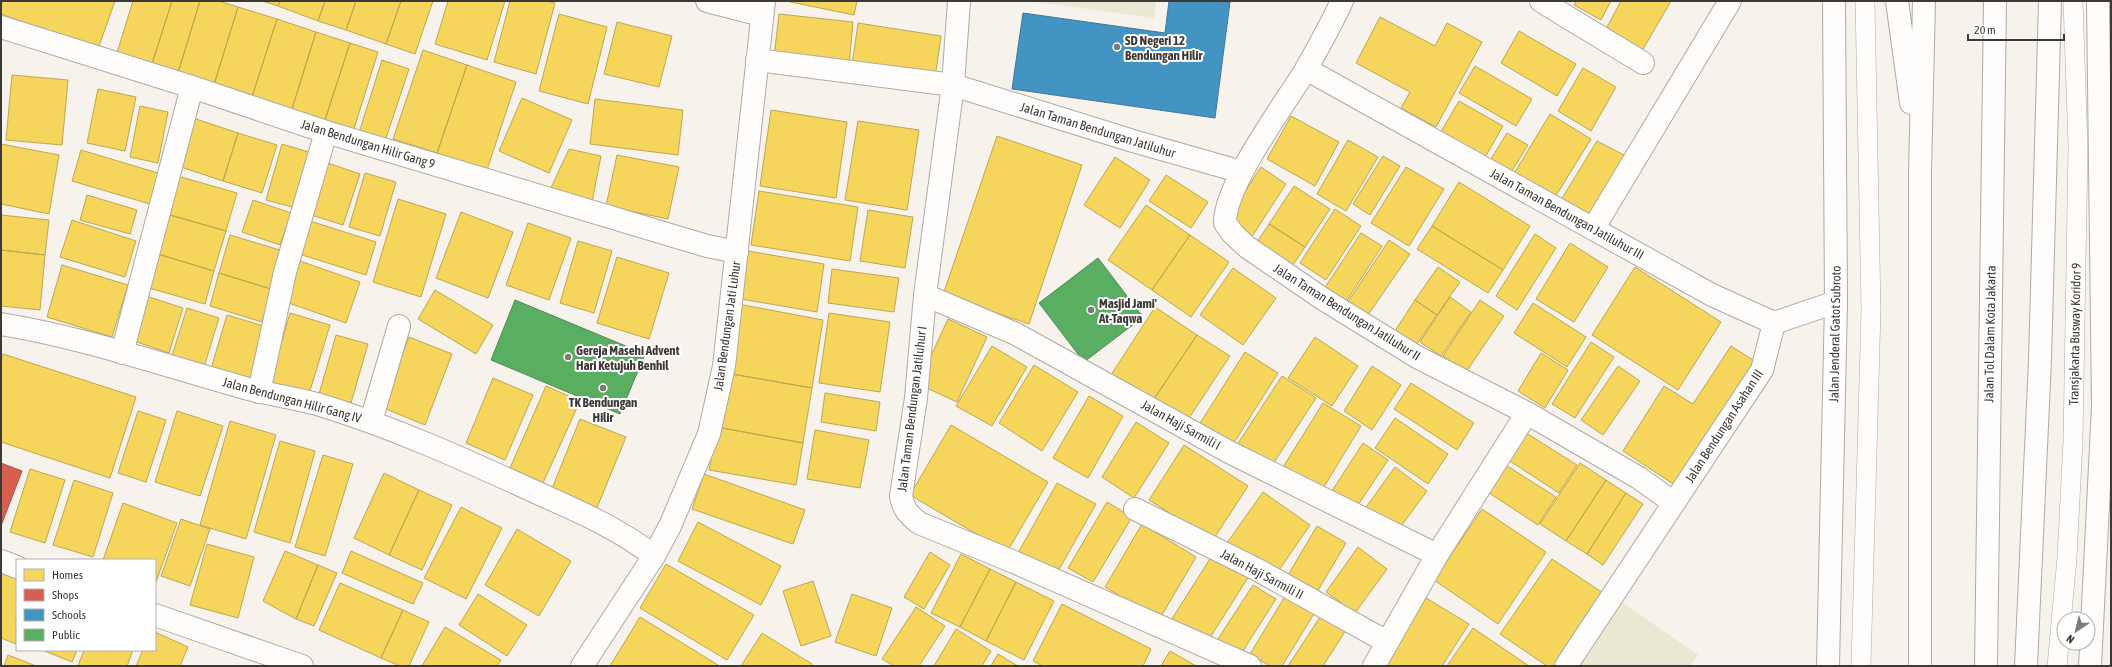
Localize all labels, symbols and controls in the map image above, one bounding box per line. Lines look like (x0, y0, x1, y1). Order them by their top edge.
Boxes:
scale bar (1968, 16, 2064, 42)
text: 20 m (1974, 23, 1996, 37)
place label: SD Negeri 12 Bendungan Hilir (1125, 33, 1204, 63)
marker: SD Negeri 12 Bendungan Hilir (1112, 42, 1122, 52)
street label: Jalan Taman Bendungan Jatiluhur (1018, 99, 1178, 161)
street label: Jalan Bendungan Hilir Gang 9 (299, 116, 437, 172)
street label: Jalan Taman Bendungan Jatiluhur III (1487, 165, 1647, 263)
street label: Jalan Bendungan Jati Luhur (710, 260, 744, 392)
street label: Jalan Taman Bendungan Jatiluhur II (1271, 261, 1423, 363)
street label: Transjakarta Busway Koridor 9 (2066, 263, 2084, 405)
street label: Jalan Jenderal Gatot Subroto (1826, 265, 1844, 403)
street label: Jalan Tol Dalam Kota Jakarta (1981, 265, 1999, 403)
place label: Masjid Jami' At-Taqwa (1098, 296, 1157, 326)
marker: Masjid Jami' At-Taqwa (1086, 305, 1096, 315)
street label: Jalan Taman Bendungan Jatiluhur I (894, 325, 930, 493)
place label: Gereja Masehi Advent Hari Ketujuh Benhil (576, 343, 680, 373)
marker: Gereja Masehi Advent Hari Ketujuh Benhil (563, 352, 573, 362)
street label: Jalan Bendungan Asahan III (1682, 367, 1766, 485)
street label: Jalan Bendungan Hilir Gang IV (221, 374, 364, 426)
marker: TK Bendungan Hilir (598, 383, 608, 393)
place label: TK Bendungan Hilir (569, 395, 637, 425)
street label: Jalan Haji Sarmili I (1139, 397, 1223, 453)
street label: Jalan Haji Sarmili II (1218, 546, 1306, 602)
legend (16, 559, 156, 651)
text: Homes (52, 568, 83, 582)
text: Shops (52, 588, 78, 602)
text: Schools (52, 608, 86, 622)
north arrow (2056, 611, 2096, 651)
text: Public (52, 628, 80, 642)
text: N (2064, 632, 2076, 646)

